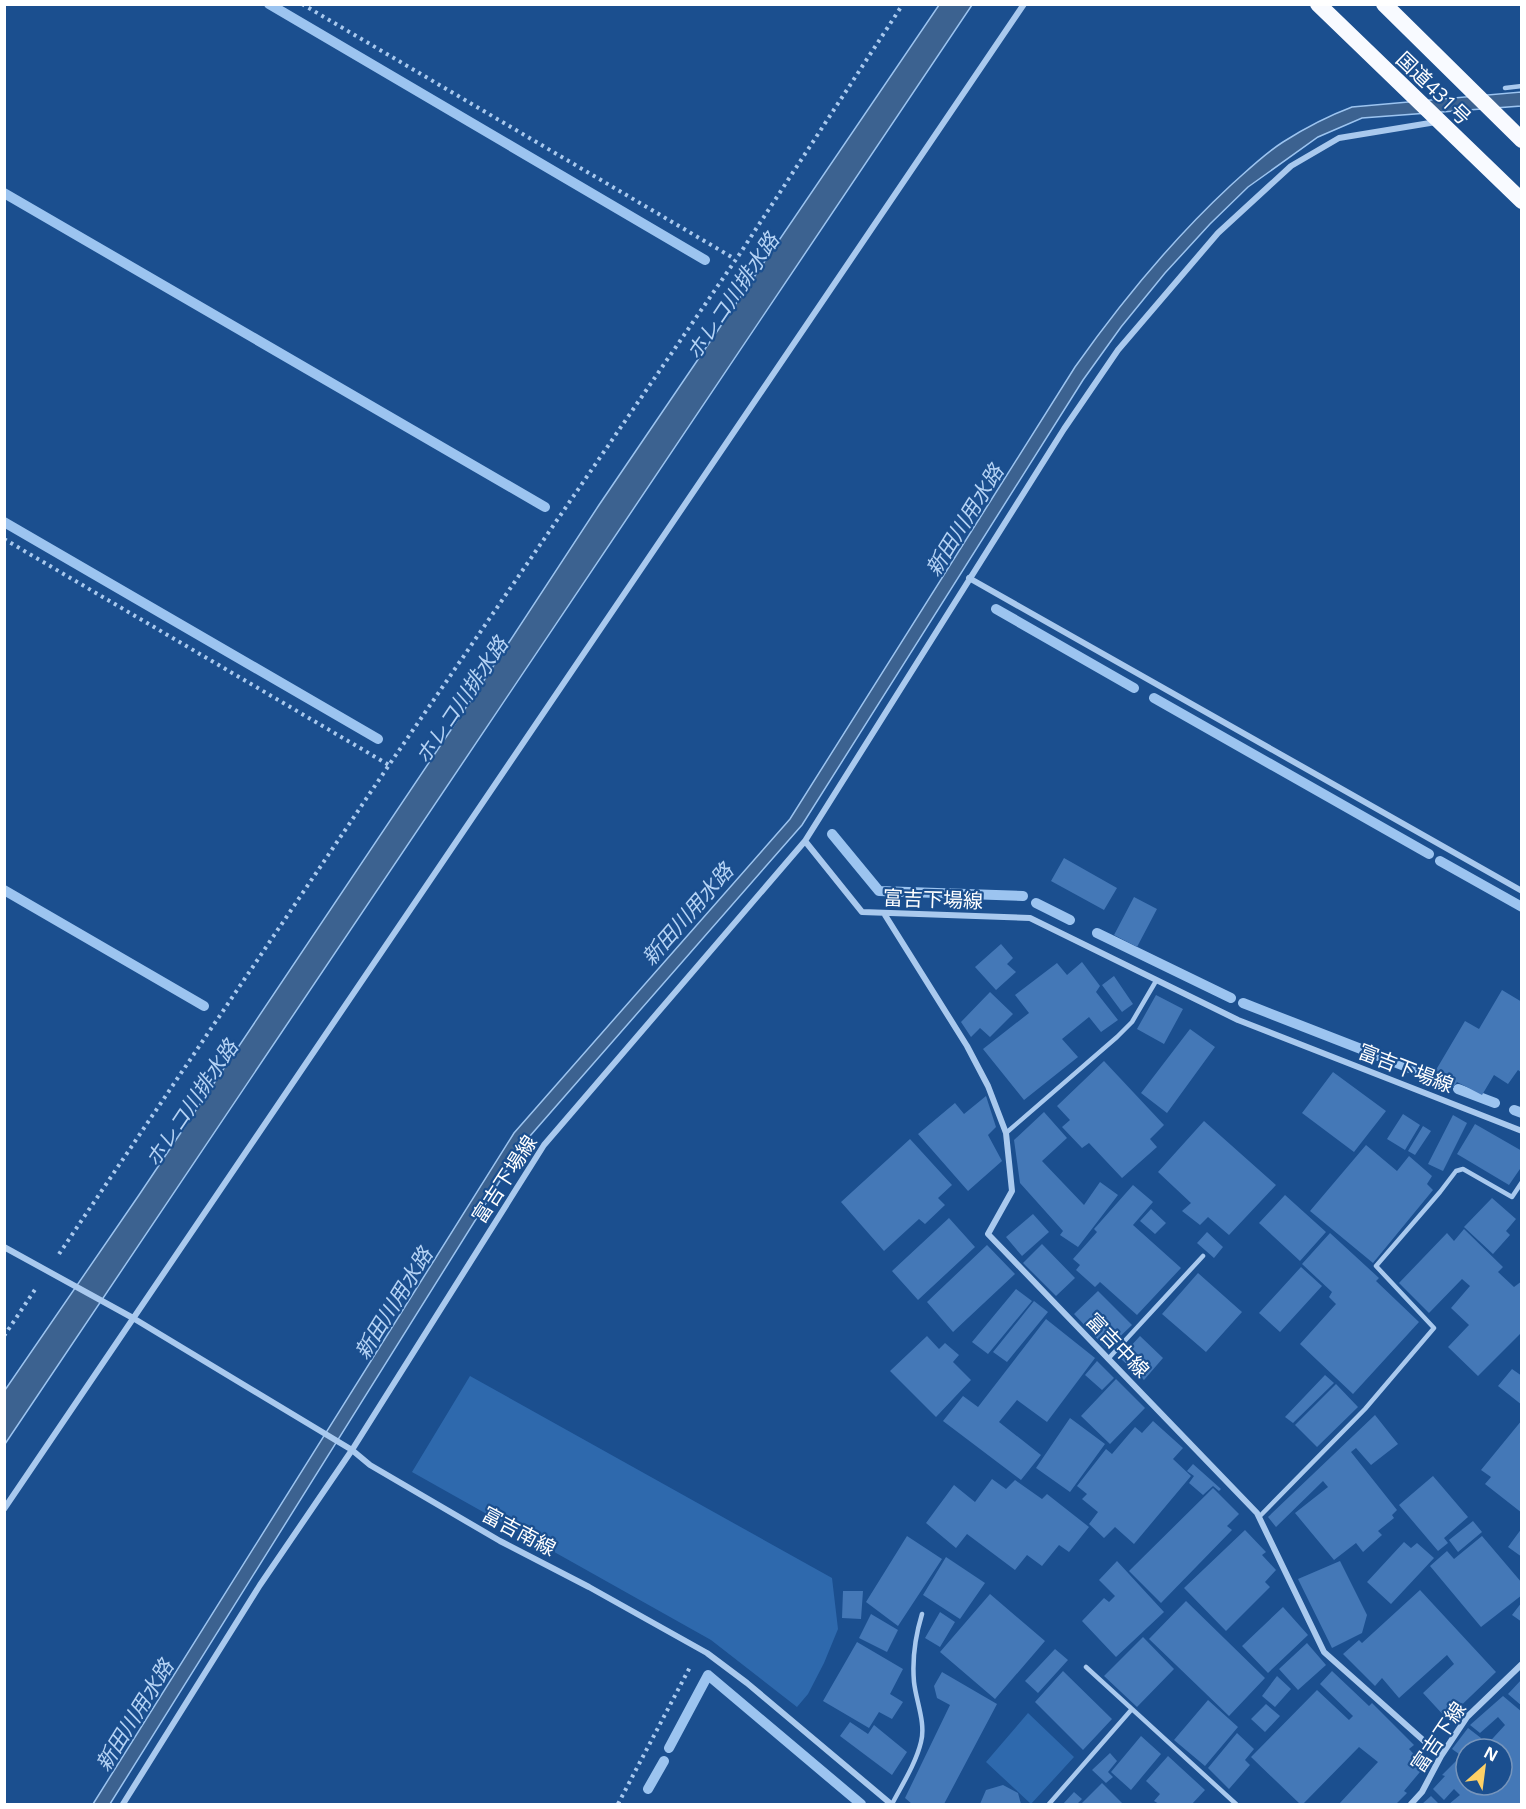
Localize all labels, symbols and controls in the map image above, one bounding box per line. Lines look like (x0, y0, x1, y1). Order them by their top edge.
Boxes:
street label: 国道431号 (1391, 46, 1477, 130)
water label: ホレコ川排水路 (679, 226, 786, 365)
water label: 新田川用水路 (919, 457, 1010, 581)
water label: ホレコ川排水路 (408, 630, 515, 769)
water label: 新田川用水路 (635, 856, 740, 971)
street label: 富吉下場線 (883, 884, 983, 914)
water label: ホレコ川排水路 (138, 1033, 245, 1172)
street label: 富吉下場線 (1354, 1037, 1458, 1099)
street label: 富吉下場線 (465, 1130, 543, 1228)
water label: 新田川用水路 (348, 1240, 439, 1364)
street label: 富吉中線 (1081, 1307, 1155, 1383)
street label: 富吉南線 (477, 1500, 561, 1562)
water label: 新田川用水路 (89, 1652, 180, 1776)
street label: 富吉下線 (1404, 1696, 1472, 1778)
north arrow (1454, 1737, 1514, 1797)
text: N (1480, 1741, 1502, 1767)

